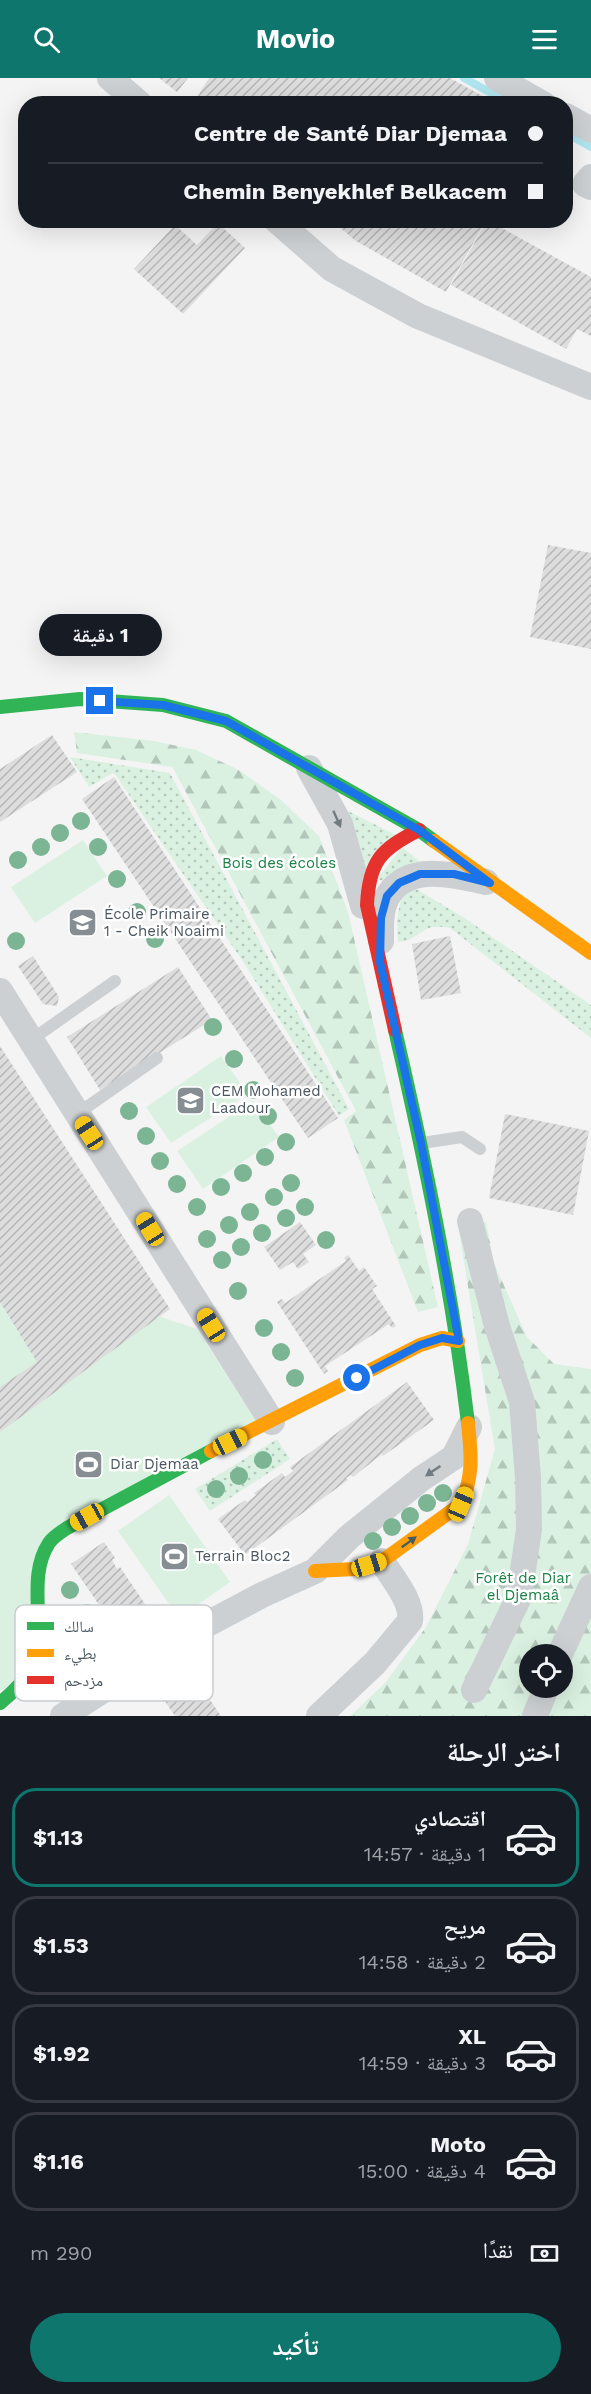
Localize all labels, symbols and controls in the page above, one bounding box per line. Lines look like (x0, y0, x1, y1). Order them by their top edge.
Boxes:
icon: search (30, 23, 63, 56)
text: Movio (256, 23, 335, 55)
icon: menu (528, 23, 561, 56)
text: Centre de Santé Diar Djemaa (194, 121, 507, 146)
text: Chemin Benyekhlef Belkacem (183, 179, 507, 204)
callout: 1 دقيقة (39, 614, 162, 656)
text: 1 دقيقة (72, 623, 129, 647)
route end (86, 687, 113, 714)
one-way arrow (332, 810, 342, 828)
park label: Bois des écoles (222, 854, 336, 872)
place label: École Primaire 1 - Cheik Noaimi (104, 905, 224, 940)
school or university icon: École Primaire 1 - Cheik Noaimi (67, 907, 99, 939)
place label: CEM Mohamed Laadour (211, 1082, 321, 1117)
school or university icon: CEM Mohamed Laadour (174, 1084, 206, 1116)
car (72, 1113, 106, 1153)
car (133, 1209, 167, 1249)
car (194, 1305, 228, 1345)
route start (343, 1364, 370, 1391)
car (210, 1426, 250, 1458)
sports icon: Diar Djemaa (73, 1448, 105, 1480)
place label: Diar Djemaa (110, 1455, 199, 1473)
one-way arrow (426, 1465, 442, 1477)
car (446, 1484, 476, 1524)
car (67, 1500, 107, 1534)
one-way arrow (400, 1536, 416, 1548)
sports icon: Terrain Bloc2 (158, 1540, 190, 1572)
place label: Terrain Bloc2 (195, 1547, 291, 1565)
car (349, 1551, 389, 1579)
park label: Forêt de Diar el Djemaâ (475, 1569, 571, 1604)
legend (15, 1605, 213, 1701)
text: سالك (64, 1617, 94, 1636)
text: بطيء (64, 1644, 96, 1666)
map controls (519, 1644, 573, 1698)
button: locate (519, 1644, 573, 1698)
text: مزدحم (64, 1671, 103, 1691)
text: اختر الرحلة (447, 1736, 561, 1768)
text: اقتصادي (414, 1806, 486, 1831)
icon: car (504, 1811, 558, 1865)
text: $1.13 (33, 1825, 83, 1850)
text: 1 دقيقة · 14:57 (364, 1842, 486, 1866)
text: مريح (443, 1914, 486, 1939)
icon: car (504, 1919, 558, 1973)
text: $1.53 (33, 1933, 89, 1958)
text: 2 دقيقة · 14:58 (359, 1950, 486, 1974)
text: XL (458, 2024, 486, 2049)
icon: car (504, 2027, 558, 2081)
text: $1.92 (33, 2041, 90, 2066)
text: 3 دقيقة · 14:59 (359, 2051, 486, 2075)
text: Moto (430, 2132, 486, 2157)
icon: car (504, 2135, 558, 2189)
text: $1.16 (33, 2149, 84, 2174)
text: 4 دقيقة · 15:00 (358, 2159, 486, 2183)
icon: cash (528, 2237, 561, 2270)
text: نقدًا (483, 2238, 513, 2263)
text: 290 m (30, 2241, 92, 2265)
button: تأكيد (30, 2313, 561, 2382)

